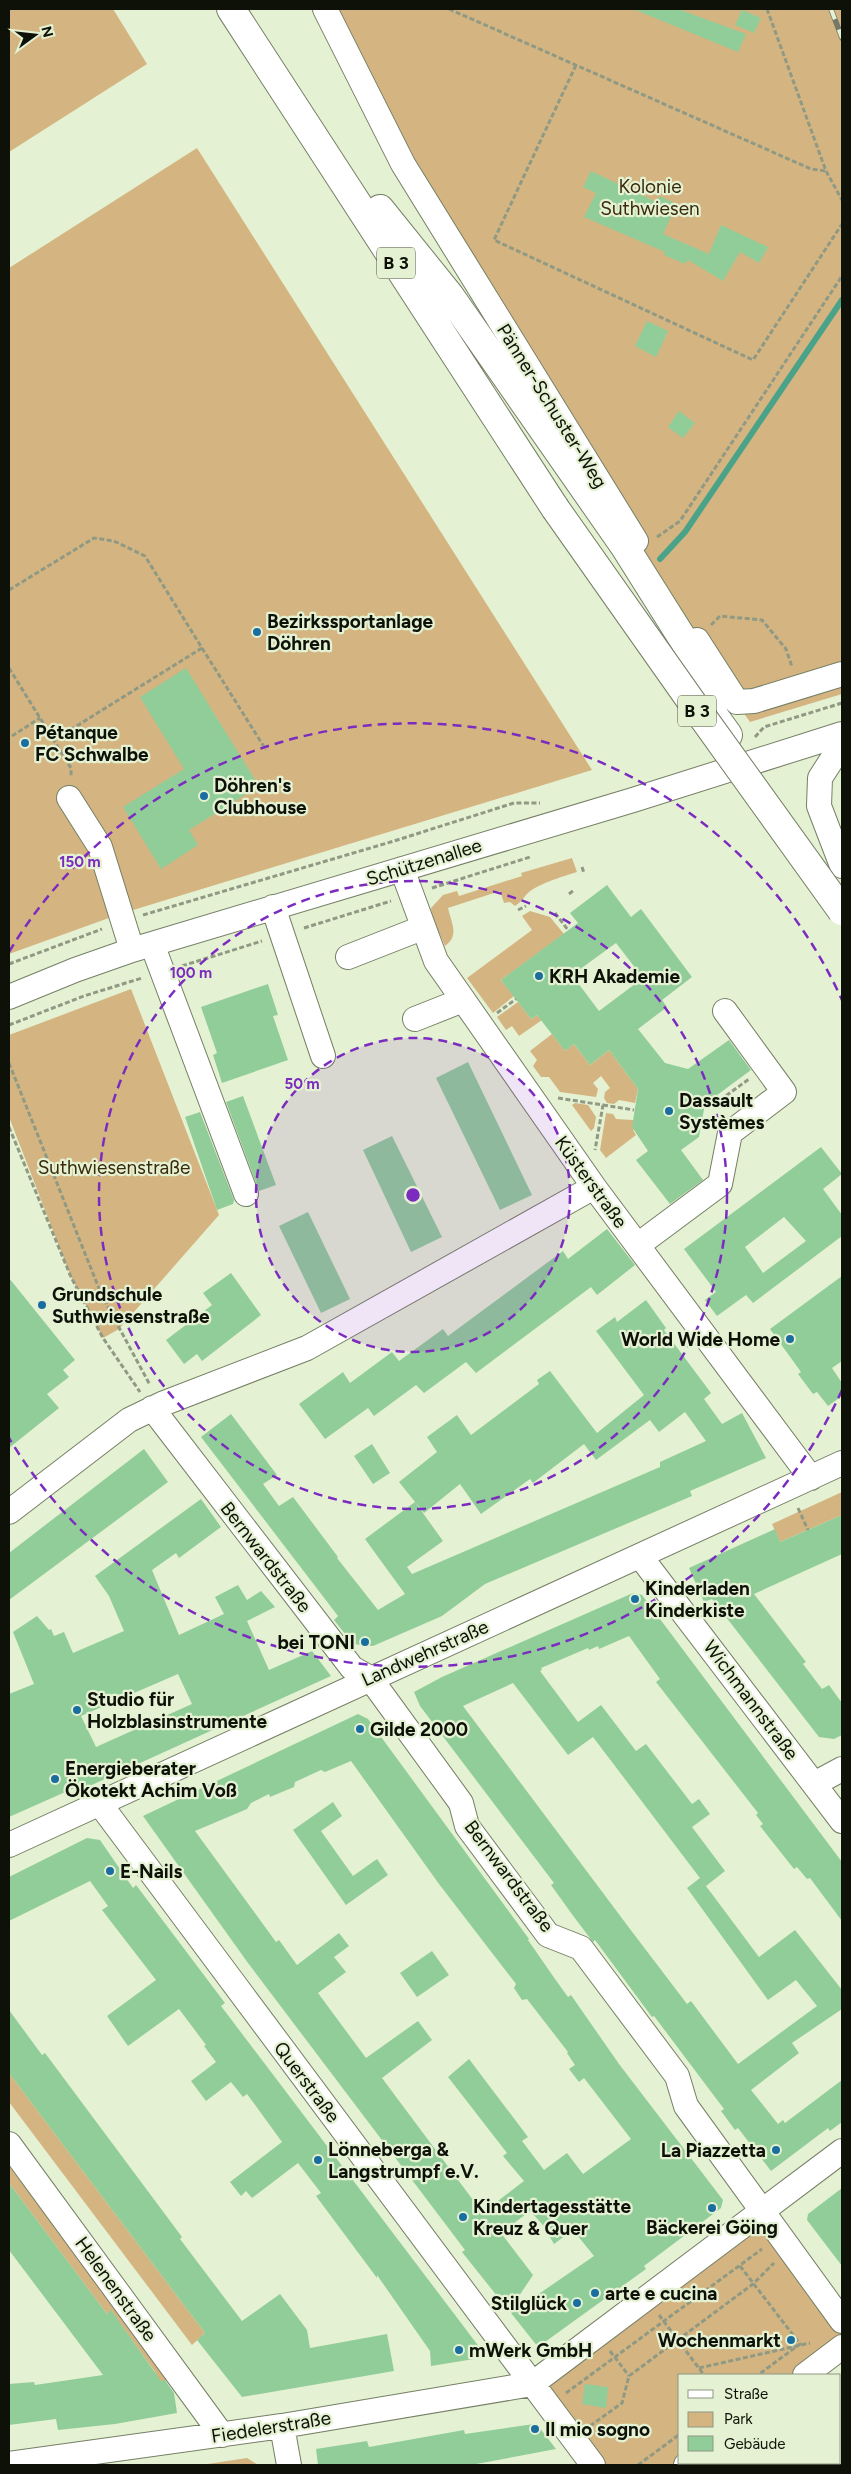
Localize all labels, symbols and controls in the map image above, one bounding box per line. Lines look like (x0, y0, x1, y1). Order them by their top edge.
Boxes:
north arrow (10, 10, 60, 60)
text: N (37, 24, 57, 39)
park label: Kolonie Suthwiesen (600, 175, 700, 220)
road number: B 3 (377, 248, 415, 278)
street label: Pänner-Schuster-Weg (492, 320, 612, 492)
place label: Bezirkssportanlage Döhren (267, 610, 434, 655)
marker: Bezirkssportanlage Döhren (251, 626, 263, 638)
road number: B 3 (678, 696, 716, 726)
place label: Pétanque FC Schwalbe (35, 721, 149, 766)
marker: Pétanque FC Schwalbe (19, 737, 31, 749)
place label: Döhren's Clubhouse (214, 774, 307, 819)
marker: Döhren's Clubhouse (198, 790, 210, 802)
street label: Schützenallee (364, 834, 484, 890)
text: 150 m (59, 853, 101, 871)
text: 100 m (170, 964, 212, 982)
place label: KRH Akademie (549, 965, 680, 988)
marker: KRH Akademie (533, 970, 545, 982)
text: 50 m (284, 1075, 320, 1093)
place label: Dassault Systèmes (679, 1089, 764, 1134)
marker: Dassault Systèmes (663, 1105, 675, 1117)
street label: Küsterstraße (550, 1131, 632, 1233)
park label: Suthwiesenstraße (38, 1156, 190, 1179)
centre of rings (404, 1186, 422, 1204)
place label: Grundschule Suthwiesenstraße (52, 1283, 210, 1328)
marker: Grundschule Suthwiesenstraße (36, 1299, 48, 1311)
place label: World Wide Home (621, 1328, 780, 1351)
marker: World Wide Home (784, 1333, 796, 1345)
street label: Bernwardstraße (216, 1497, 316, 1617)
place label: Kinderladen Kinderkiste (645, 1577, 750, 1622)
marker: Kinderladen Kinderkiste (629, 1593, 641, 1605)
street label: Landwehrstraße (358, 1615, 492, 1691)
place label: bei TONI (277, 1631, 355, 1654)
marker: bei TONI (359, 1636, 371, 1648)
street label: Wichmannstraße (699, 1636, 803, 1764)
place label: Studio für Holzblasinstrumente (87, 1688, 268, 1733)
marker: Studio für Holzblasinstrumente (71, 1704, 83, 1716)
place label: Gilde 2000 (370, 1718, 468, 1741)
marker: Gilde 2000 (354, 1723, 366, 1735)
place label: Energieberater Ökotekt Achim Voß (65, 1757, 237, 1802)
marker: Energieberater Ökotekt Achim Voß (49, 1773, 61, 1785)
street label: Bernwardstraße (459, 1816, 559, 1936)
place label: E-Nails (120, 1860, 182, 1883)
marker: E-Nails (104, 1865, 116, 1877)
street label: Querstraße (269, 2037, 345, 2127)
place label: Lönneberga & Langstrumpf e.V. (328, 2138, 479, 2183)
place label: La Piazzetta (661, 2139, 766, 2162)
marker: La Piazzetta (770, 2144, 782, 2156)
marker: Lönneberga & Langstrumpf e.V. (312, 2154, 324, 2166)
place label: Kindertagesstätte Kreuz & Quer (473, 2195, 631, 2240)
marker: Bäckerei Göing (706, 2202, 718, 2214)
marker: Kindertagesstätte Kreuz & Quer (457, 2211, 469, 2223)
place label: Bäckerei Göing (646, 2216, 778, 2239)
street label: Helenenstraße (70, 2232, 162, 2346)
place label: arte e cucina (605, 2282, 717, 2305)
marker: arte e cucina (589, 2287, 601, 2299)
place label: Stilglück (491, 2292, 568, 2315)
marker: Stilglück (571, 2297, 583, 2309)
place label: Wochenmarkt (658, 2329, 781, 2352)
marker: Wochenmarkt (785, 2334, 797, 2346)
place label: mWerk GmbH (469, 2339, 592, 2362)
marker: mWerk GmbH (453, 2344, 465, 2356)
legend (678, 2374, 841, 2464)
text: Straße (724, 2385, 768, 2403)
street label: Fiedelerstraße (210, 2406, 332, 2448)
text: Park (724, 2410, 753, 2428)
place label: Il mio sogno (545, 2418, 650, 2441)
marker: Il mio sogno (529, 2423, 541, 2435)
text: Gebäude (724, 2435, 785, 2453)

